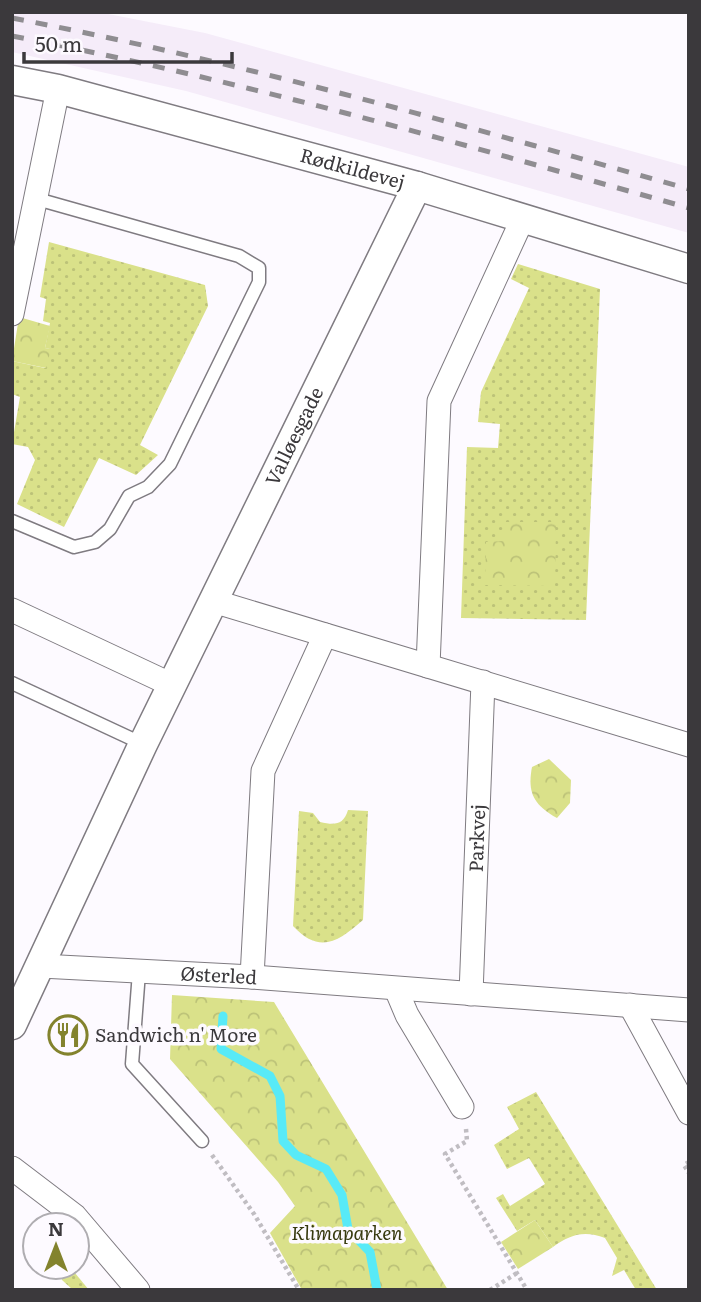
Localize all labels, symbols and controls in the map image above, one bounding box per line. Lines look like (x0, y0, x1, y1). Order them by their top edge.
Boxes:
scale bar (24, 21, 233, 65)
text: 50 m (35, 27, 82, 58)
street label: Rødkildevej (297, 140, 408, 195)
street label: Valløesgade (257, 382, 329, 490)
street label: Parkvej (461, 803, 491, 873)
street label: Østerled (180, 958, 258, 990)
restaurant icon: Sandwich n' More (47, 1014, 89, 1056)
place label: Sandwich n' More (95, 1020, 257, 1048)
north arrow (21, 1211, 91, 1281)
text: N (48, 1214, 64, 1242)
park label: Klimaparken (291, 1218, 403, 1246)

